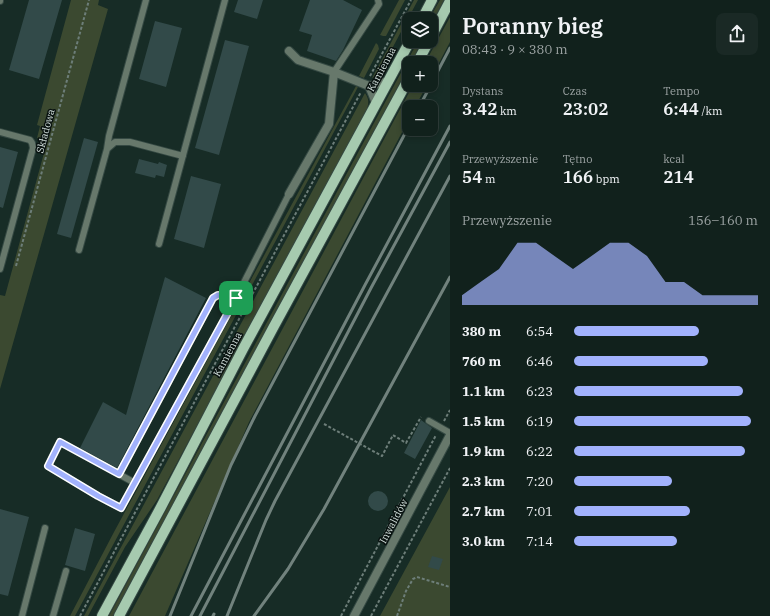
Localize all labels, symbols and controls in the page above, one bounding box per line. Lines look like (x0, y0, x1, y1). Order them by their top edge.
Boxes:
text: Poranny bieg (462, 11, 603, 40)
map controls (402, 12, 438, 136)
button: layers (402, 12, 438, 48)
button: share (716, 13, 758, 55)
text: 08:43 · 9 × 380 m (462, 41, 568, 58)
street label: Kamienna (364, 44, 399, 94)
button: + (402, 56, 438, 92)
text: Dystans (462, 84, 503, 98)
text: Czas (563, 84, 587, 98)
text: Tempo (663, 84, 699, 98)
text: 3.42 (462, 98, 497, 120)
text: 23:02 (563, 98, 609, 120)
text: 6:44 (663, 98, 699, 120)
button: − (402, 100, 438, 136)
text: km (497, 104, 517, 118)
text: /km (699, 104, 723, 118)
street label: Składowa (33, 107, 58, 155)
text: Przewyższenie (462, 152, 538, 166)
text: Tętno (563, 152, 592, 166)
text: kcal (663, 152, 685, 166)
text: 54 (462, 166, 482, 188)
text: 166 (563, 166, 593, 188)
text: 214 (663, 166, 694, 188)
text: m (482, 172, 495, 186)
text: bpm (593, 172, 620, 186)
text: Przewyższenie (462, 212, 552, 229)
text: 156–160 m (688, 212, 758, 229)
pin (219, 281, 253, 315)
icon: arrive (225, 287, 247, 309)
text: 380 m (462, 323, 501, 340)
text: 6:54 (526, 323, 553, 340)
street label: Kamienna (210, 329, 245, 379)
text: 760 m (462, 353, 501, 370)
text: 6:46 (526, 353, 553, 370)
text: 1.1 km (462, 383, 505, 400)
text: 6:23 (526, 383, 553, 400)
text: 1.5 km (462, 413, 505, 430)
text: 6:19 (526, 413, 553, 430)
text: 1.9 km (462, 443, 505, 460)
text: 6:22 (526, 443, 553, 460)
text: 2.3 km (462, 473, 505, 490)
text: 7:20 (526, 473, 553, 490)
street label: Inwalidów (376, 497, 411, 546)
text: 2.7 km (462, 503, 505, 520)
text: 7:01 (526, 503, 553, 520)
text: 3.0 km (462, 533, 505, 550)
text: 7:14 (526, 533, 553, 550)

